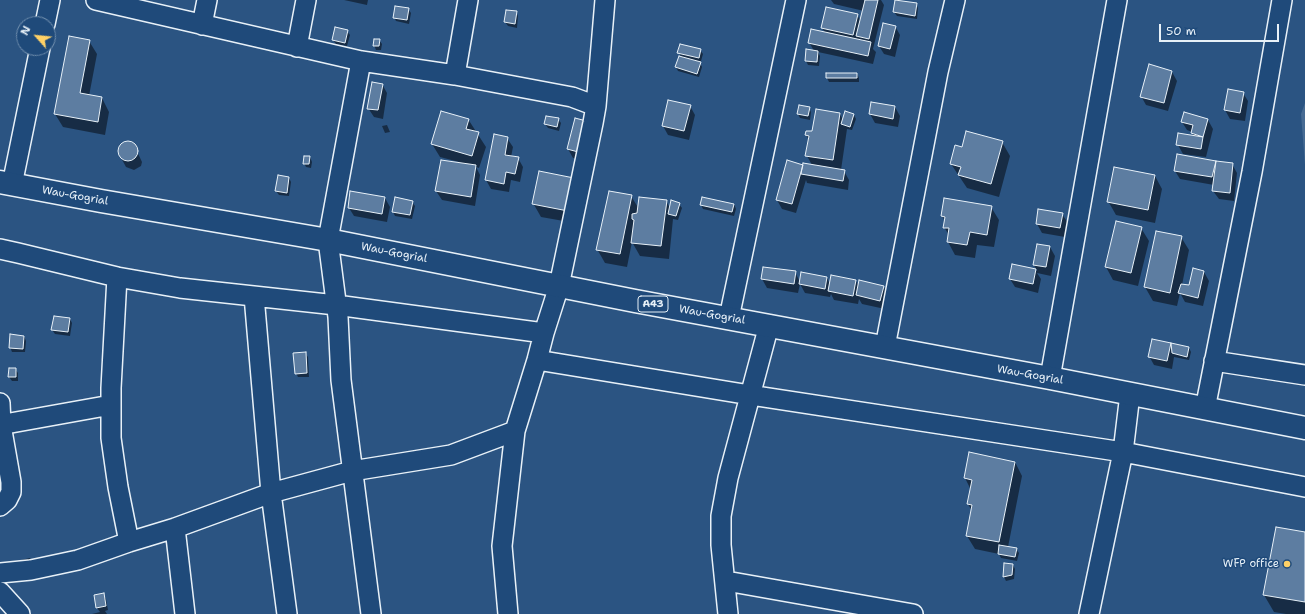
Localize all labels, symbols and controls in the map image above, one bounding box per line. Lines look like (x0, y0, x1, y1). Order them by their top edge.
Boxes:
north arrow (16, 16, 56, 56)
scale bar (1161, 16, 1281, 42)
text: N (17, 23, 34, 38)
text: 50 m (1166, 23, 1196, 39)
street label: Wau-Gogrial (41, 184, 109, 208)
street label: Wau-Gogrial (360, 240, 428, 266)
road number: A43 (638, 296, 668, 312)
street label: Wau-Gogrial (678, 303, 746, 327)
street label: Wau-Gogrial (996, 363, 1064, 387)
place label: WFP office (1223, 557, 1279, 571)
marker: WFP office (1282, 559, 1292, 569)

